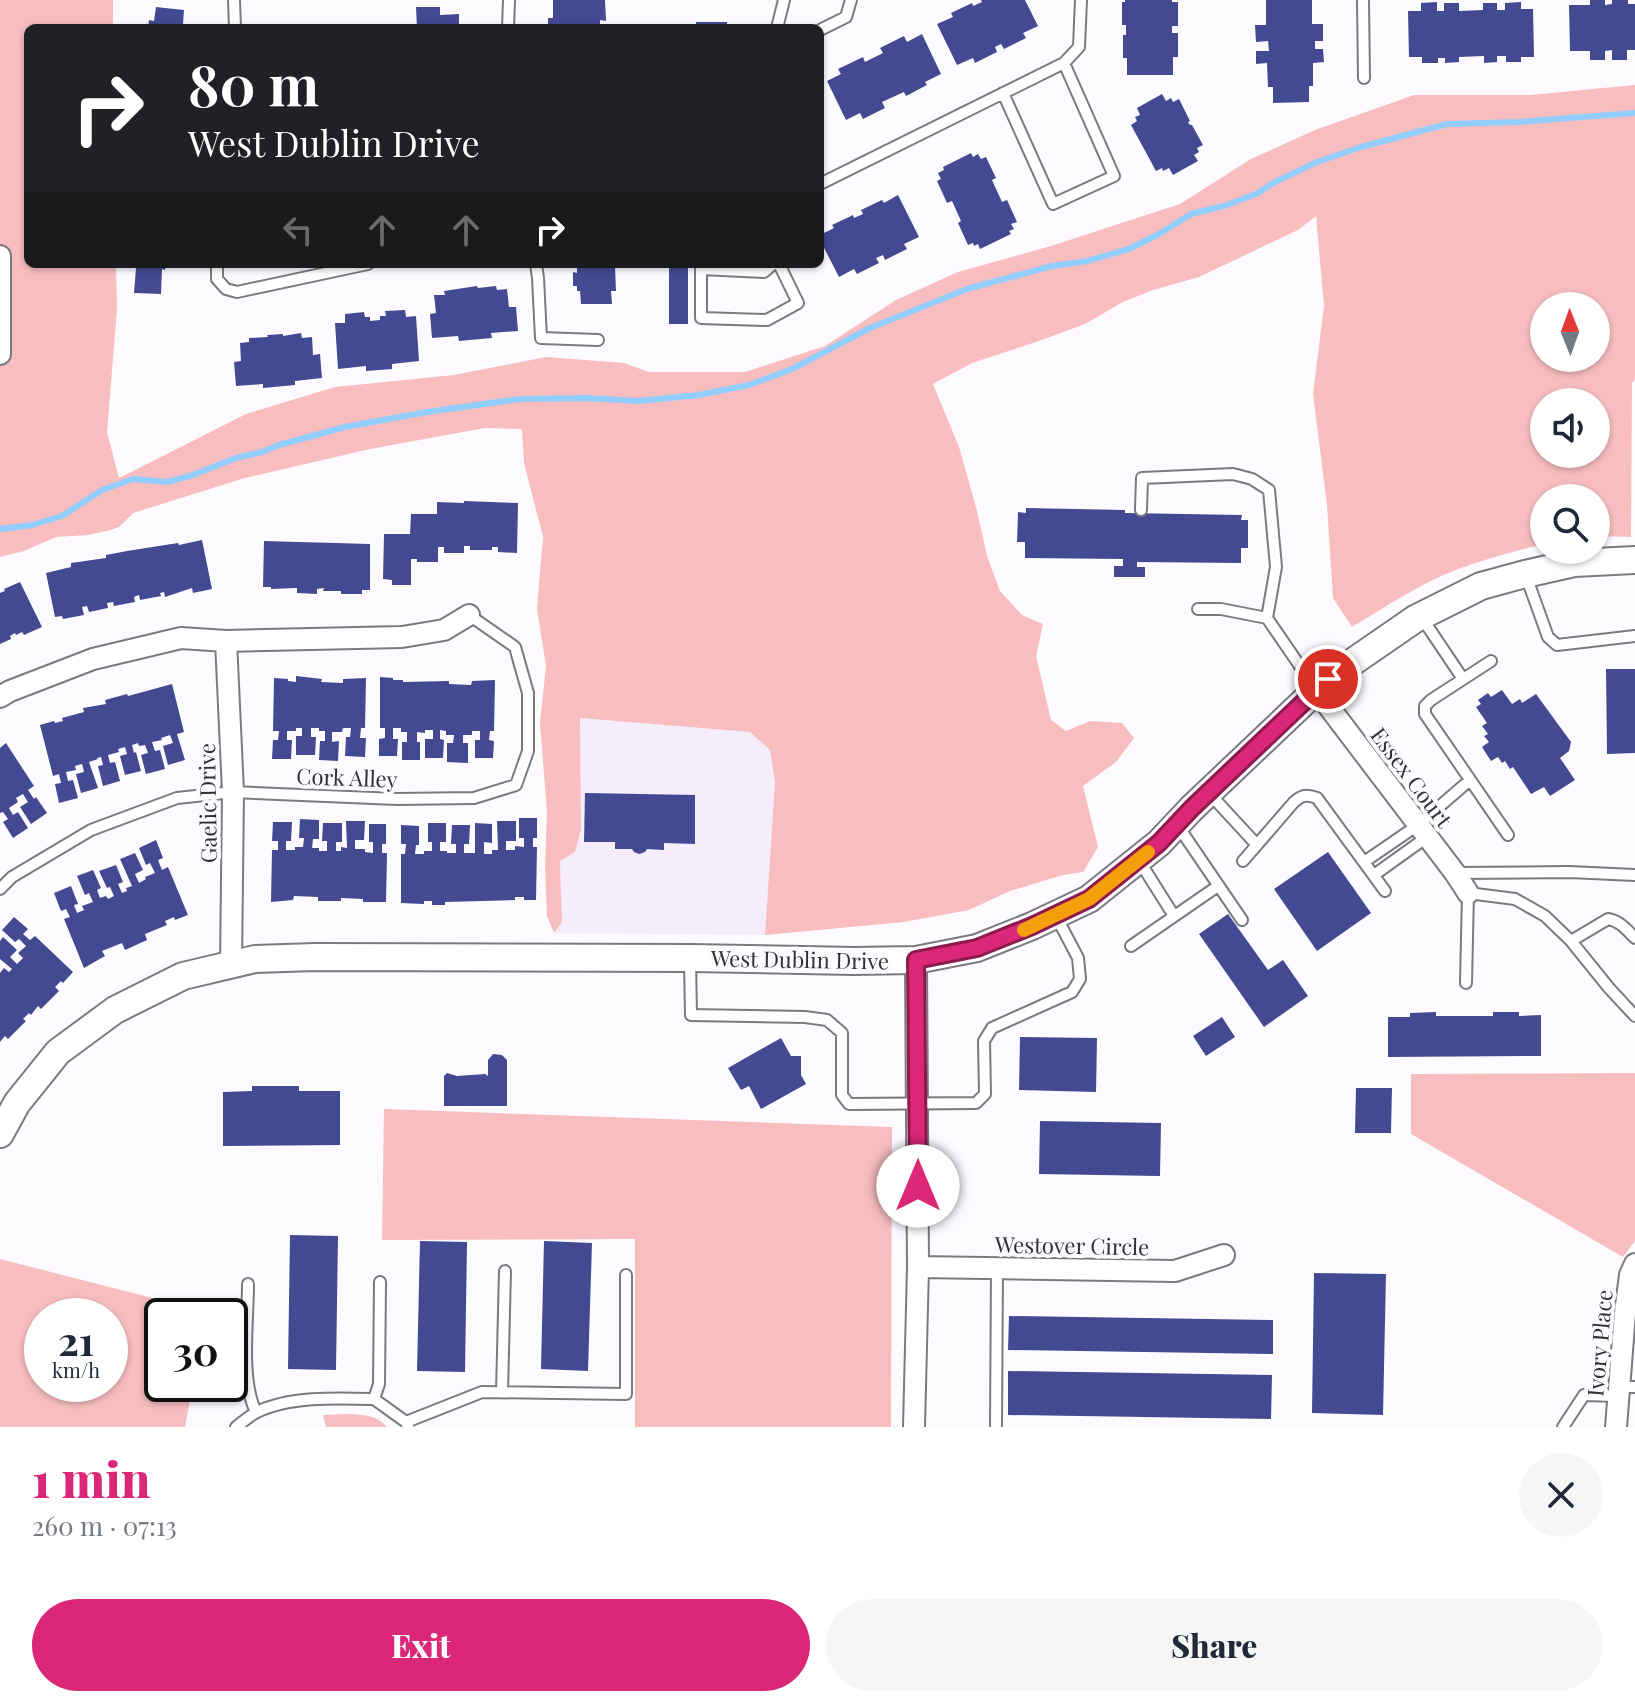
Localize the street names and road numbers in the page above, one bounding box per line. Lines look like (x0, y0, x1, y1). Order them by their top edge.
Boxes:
street label: Essex Court (1364, 721, 1460, 834)
street label: Gaelic Drive (191, 743, 223, 863)
street label: Cork Alley (296, 760, 398, 794)
street label: West Dublin Drive (710, 942, 889, 976)
street label: Westover Circle (994, 1229, 1149, 1261)
street label: Ivory Place (1579, 1288, 1619, 1398)

